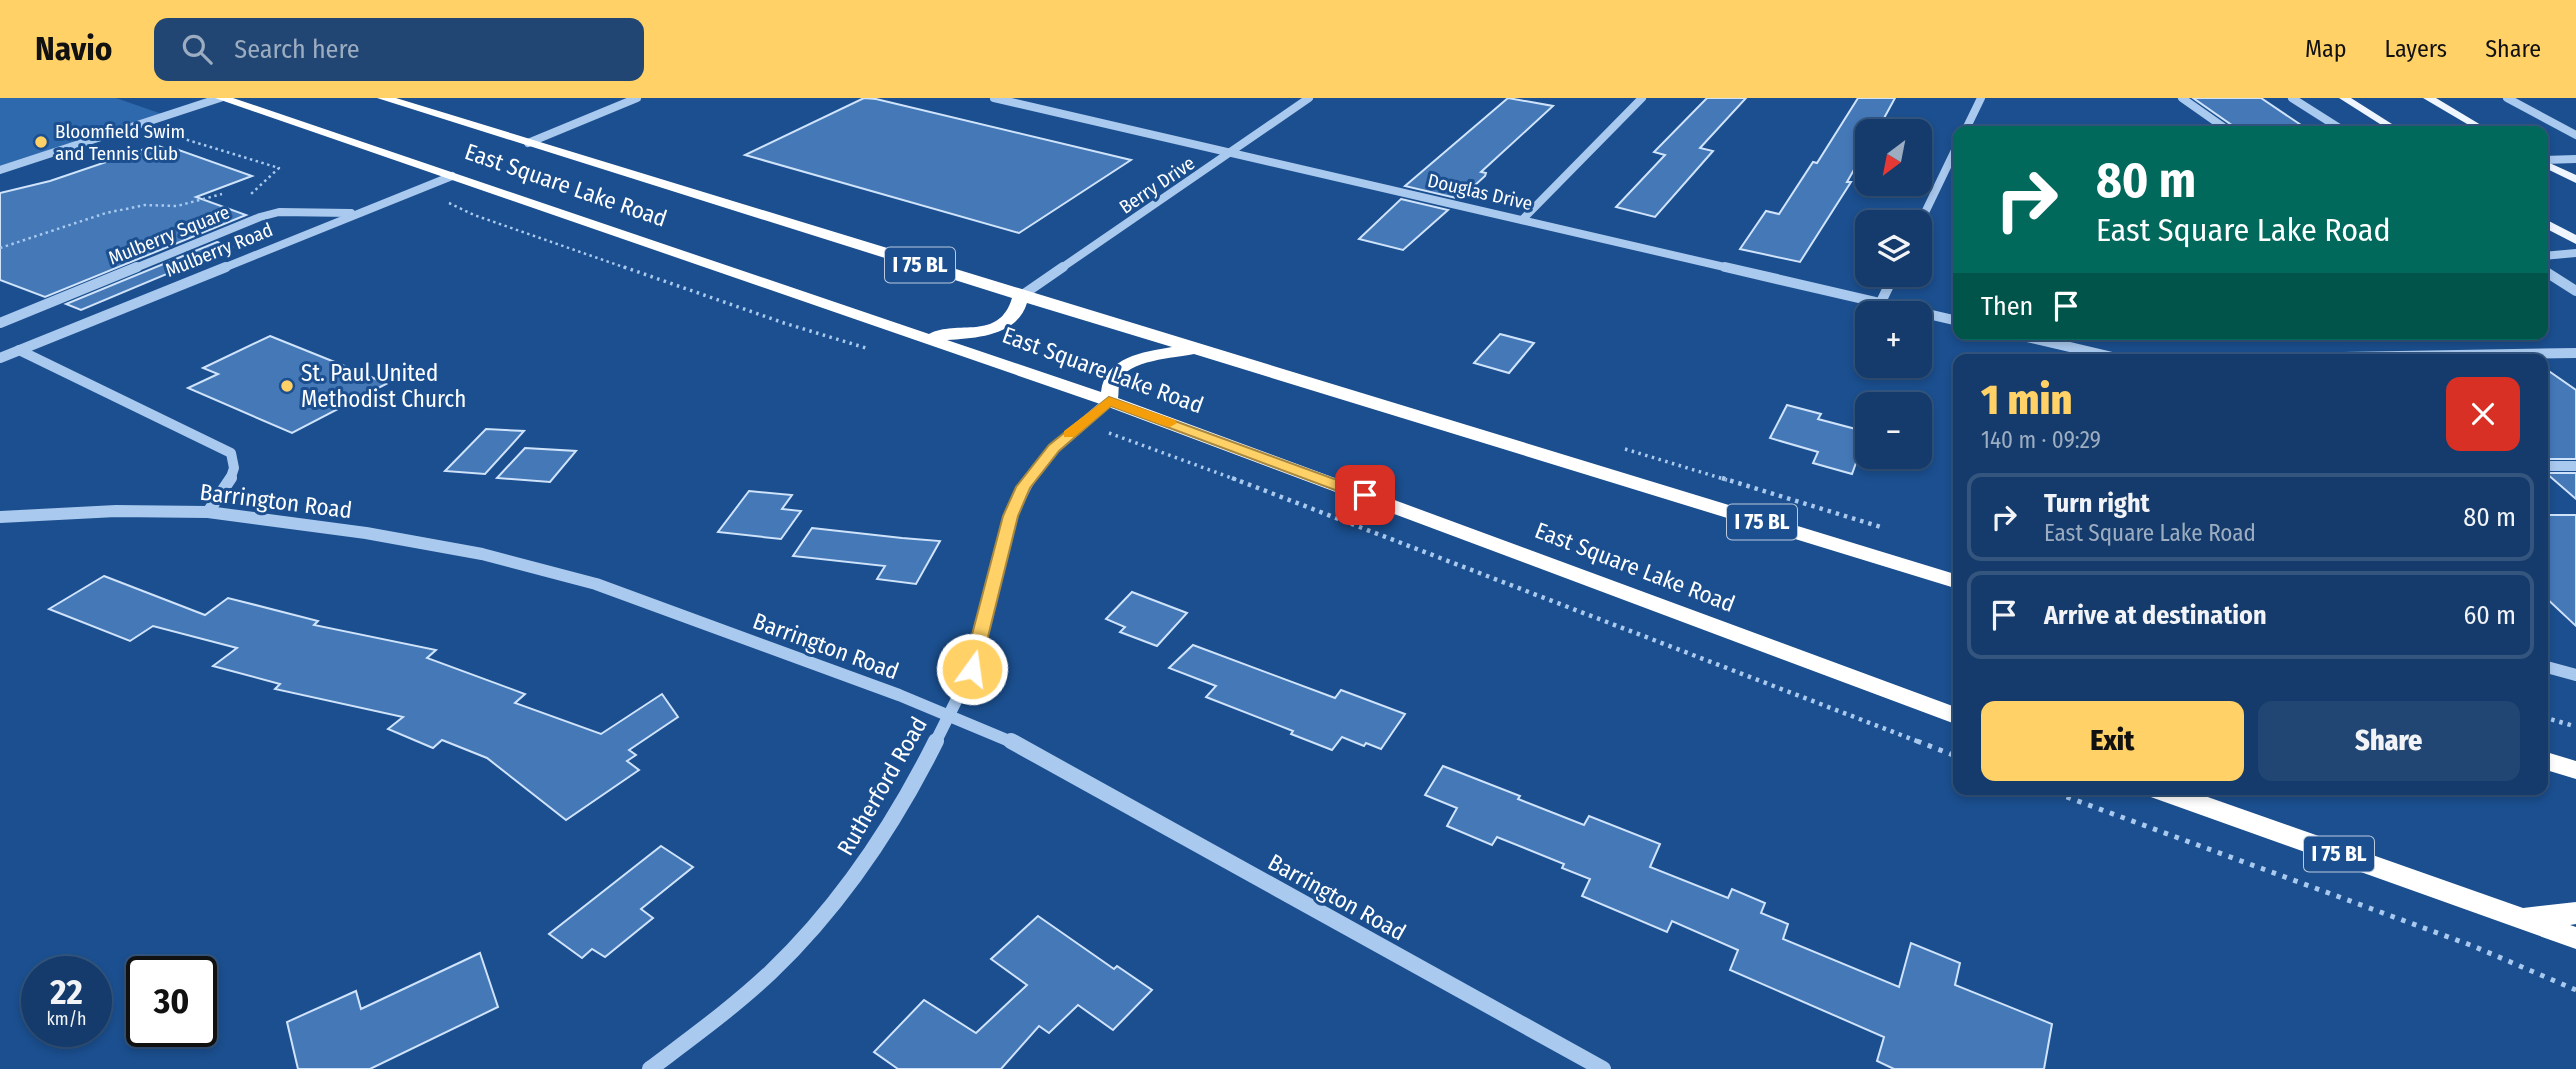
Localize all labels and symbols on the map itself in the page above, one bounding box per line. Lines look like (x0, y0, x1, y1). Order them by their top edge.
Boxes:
north arrow (1855, 119, 1932, 196)
place label: Bloomfield Swim and Tennis Club (55, 120, 185, 165)
marker: Bloomfield Swim and Tennis Club (33, 134, 49, 150)
street label: East Square Lake Road (461, 137, 671, 233)
street label: Berry Drive (1115, 151, 1199, 219)
street label: Douglas Drive (1425, 169, 1535, 215)
street label: Mulberry Square (105, 200, 233, 270)
street label: Mulberry Road (162, 218, 276, 282)
road number: I 75 BL (885, 248, 955, 282)
street label: East Square Lake Road (999, 321, 1207, 419)
place label: St. Paul United Methodist Church (301, 359, 466, 413)
marker: St. Paul United Methodist Church (279, 378, 295, 394)
pin (1335, 465, 1395, 525)
street label: Barrington Road (198, 478, 354, 524)
road number: I 75 BL (1727, 504, 1797, 540)
street label: East Square Lake Road (1531, 516, 1739, 618)
street label: Barrington Road (749, 607, 903, 685)
position arrow (935, 632, 1009, 706)
street label: Rutherford Road (831, 712, 933, 860)
road number: I 75 BL (2304, 836, 2374, 872)
street label: Barrington Road (1263, 848, 1411, 946)
speed limit sign: 30 (126, 956, 217, 1047)

